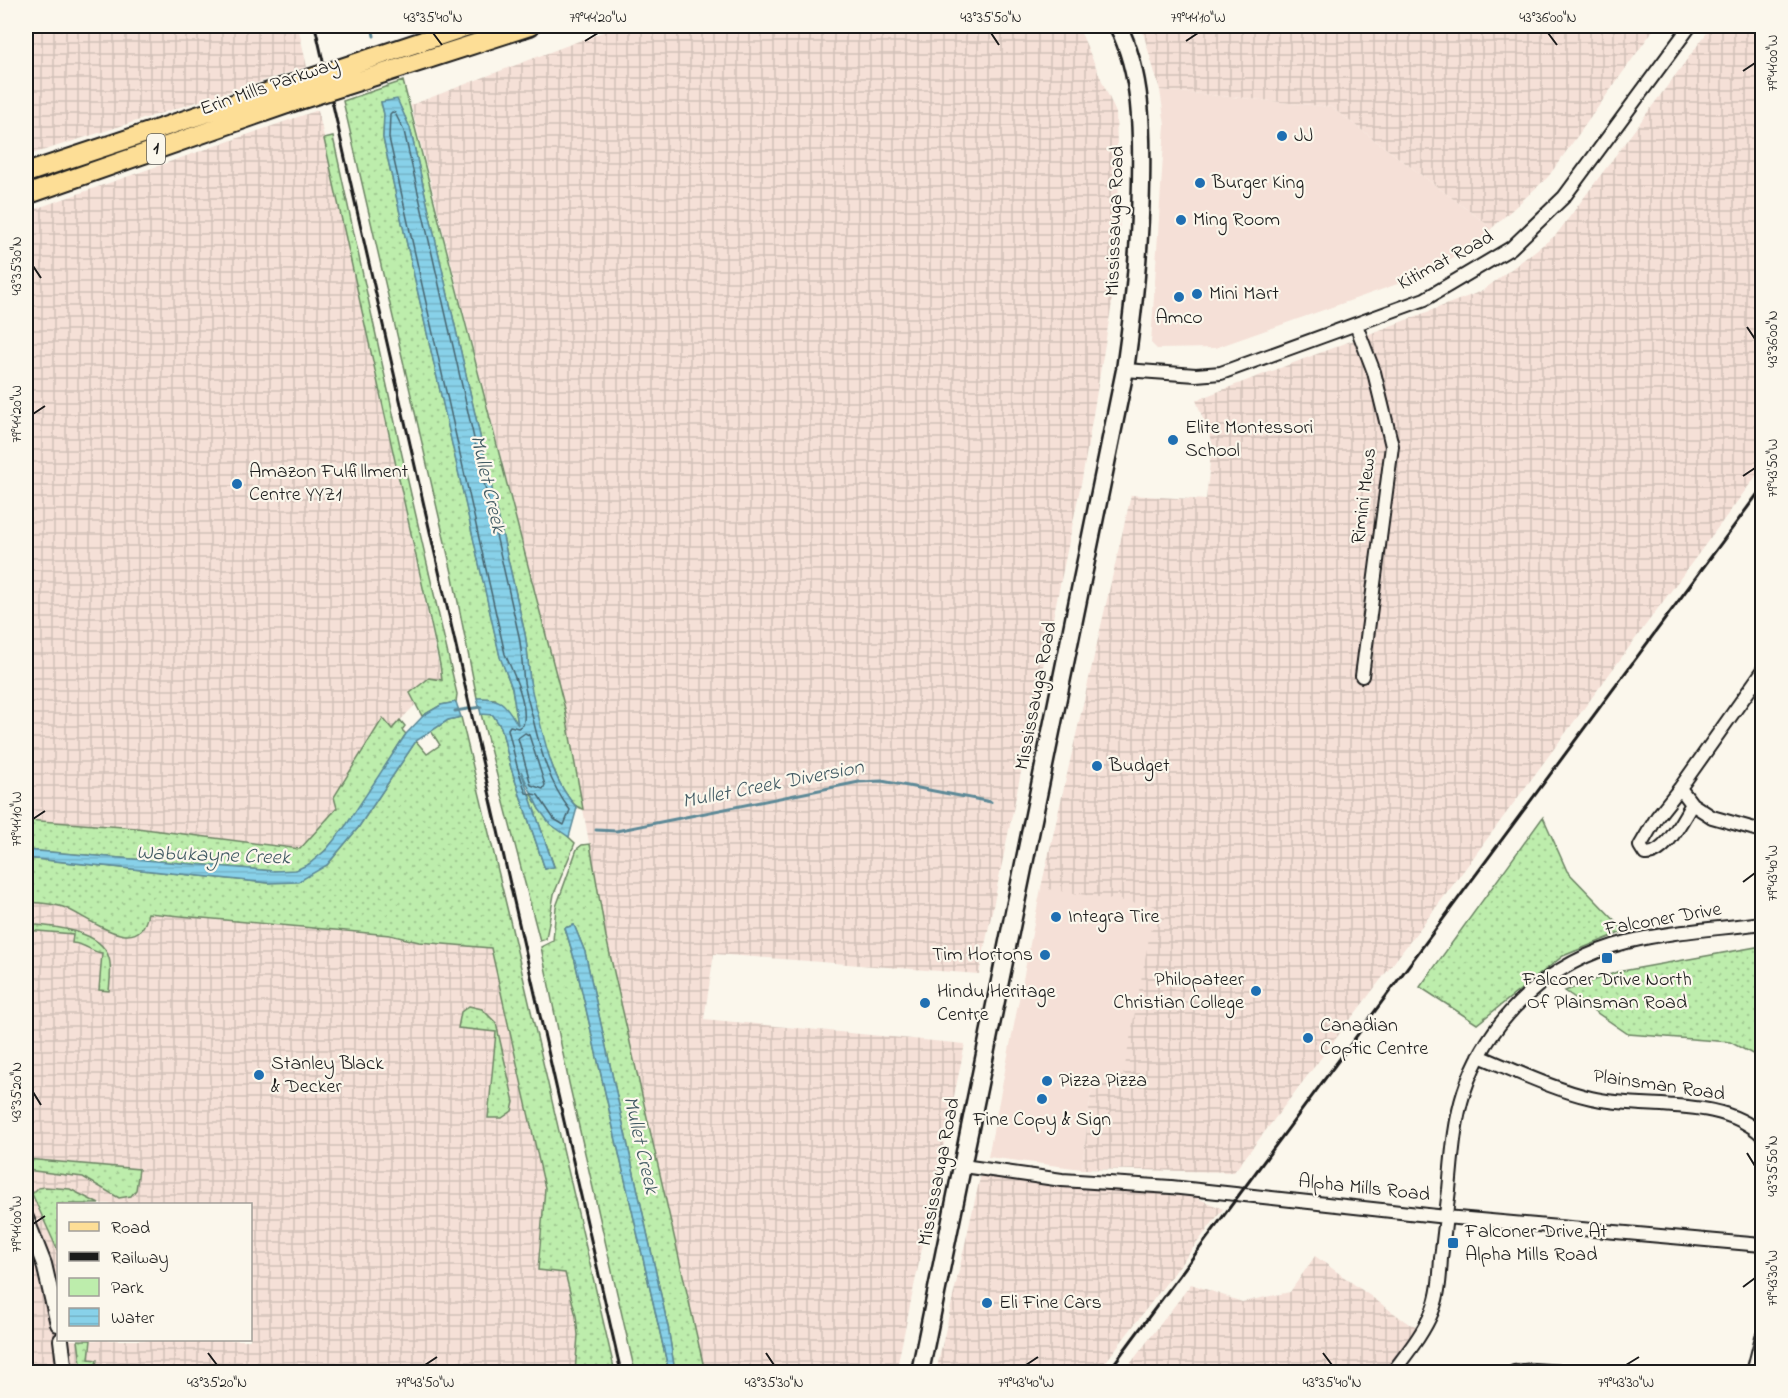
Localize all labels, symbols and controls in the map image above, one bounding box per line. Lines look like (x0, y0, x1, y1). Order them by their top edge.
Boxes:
text: 43°35'40"N (403, 7, 463, 29)
text: 79°44'20"W (569, 7, 627, 29)
text: 43°35'50"N (960, 7, 1022, 29)
text: 79°44'10"W (1170, 7, 1226, 29)
text: 43°36'00"N (1519, 7, 1577, 29)
text: 79°44'00"W (1762, 35, 1784, 91)
street label: Erin Mills Parkway (196, 50, 344, 124)
place label: JJ (1294, 122, 1314, 151)
marker: JJ (1275, 129, 1289, 143)
road number: 1 (147, 134, 165, 164)
street label: Mississauga Road (1099, 145, 1134, 297)
place label: Burger King (1211, 169, 1304, 199)
marker: Burger King (1193, 176, 1207, 190)
place label: Ming Room (1193, 206, 1280, 236)
marker: Ming Room (1174, 213, 1188, 227)
street label: Kitimat Road (1393, 224, 1499, 298)
text: 43°35'30"N (6, 236, 28, 296)
place label: Mini Mart (1209, 280, 1279, 309)
marker: Mini Mart (1190, 287, 1204, 301)
marker: Amco (1172, 290, 1186, 304)
place label: Amco (1155, 304, 1203, 333)
text: 43°36'00"N (1762, 310, 1784, 368)
text: 79°44'20"W (6, 385, 28, 443)
place label: Elite Montessori School (1185, 414, 1313, 466)
water label: Mullet Creek (461, 432, 513, 537)
marker: Elite Montessori School (1166, 433, 1180, 447)
text: 79°43'50"W (1762, 439, 1784, 497)
street label: Rimini Mews (1345, 446, 1385, 546)
place label: Amazon Fulfillment Centre YYZ1 (249, 458, 409, 510)
marker: Amazon Fulfillment Centre YYZ1 (230, 477, 244, 491)
street label: Mississauga Road (1008, 619, 1067, 773)
place label: Budget (1108, 752, 1170, 782)
water label: Mullet Creek Diversion (680, 753, 867, 817)
marker: Budget (1090, 759, 1104, 773)
text: 79°44'10"W (6, 791, 28, 847)
water label: Wabukayne Creek (136, 838, 291, 874)
text: 79°43'40"W (1762, 845, 1784, 901)
street label: Falconer Drive (1601, 895, 1724, 945)
place label: Integra Tire (1068, 903, 1159, 933)
marker: Integra Tire (1049, 910, 1063, 924)
place label: Tim Hortons (932, 941, 1033, 970)
marker: Tim Hortons (1038, 948, 1052, 962)
marker: Falconer Drive North Of Plainsman Road (1600, 951, 1614, 965)
place label: Philopateer Christian College (1113, 966, 1245, 1019)
place label: Falconer Drive North Of Plainsman Road (1521, 966, 1692, 1018)
place label: Hindu Heritage Centre (937, 978, 1056, 1030)
marker: Philopateer Christian College (1249, 984, 1263, 998)
marker: Hindu Heritage Centre (918, 996, 932, 1010)
place label: Canadian Coptic Centre (1320, 1012, 1428, 1064)
marker: Canadian Coptic Centre (1301, 1031, 1315, 1045)
place label: Stanley Black & Decker (271, 1050, 384, 1102)
text: 43°35'20"N (6, 1062, 28, 1122)
street label: Plainsman Road (1591, 1062, 1727, 1110)
place label: Pizza Pizza (1059, 1067, 1147, 1096)
marker: Stanley Black & Decker (252, 1068, 266, 1082)
marker: Pizza Pizza (1040, 1074, 1054, 1088)
marker: Fine Copy & Sign (1035, 1092, 1049, 1106)
water label: Mullet Creek (614, 1093, 666, 1198)
street label: Mississauga Road (911, 1095, 970, 1249)
place label: Fine Copy & Sign (972, 1106, 1111, 1136)
text: 43°35'50"N (1762, 1135, 1784, 1197)
street label: Alpha Mills Road (1297, 1168, 1431, 1210)
text: 79°44'00"W (6, 1196, 28, 1252)
legend (57, 1203, 252, 1341)
text: Road (111, 1216, 150, 1242)
place label: Falconer Drive At Alpha Mills Road (1464, 1218, 1607, 1270)
marker: Falconer Drive At Alpha Mills Road (1446, 1236, 1460, 1250)
text: Railway (111, 1246, 168, 1272)
text: 79°43'30"W (1762, 1250, 1784, 1306)
text: Park (111, 1276, 144, 1302)
place label: Eli Fine Cars (999, 1289, 1102, 1318)
marker: Eli Fine Cars (980, 1296, 994, 1310)
text: Water (111, 1306, 155, 1332)
text: 43°35'20"N (187, 1372, 247, 1394)
text: 79°43'50"W (396, 1372, 454, 1394)
text: 43°35'30"N (744, 1372, 804, 1394)
text: 79°43'40"W (998, 1372, 1054, 1394)
text: 43°35'40"N (1302, 1372, 1362, 1394)
text: 79°43'30"W (1598, 1372, 1654, 1394)

